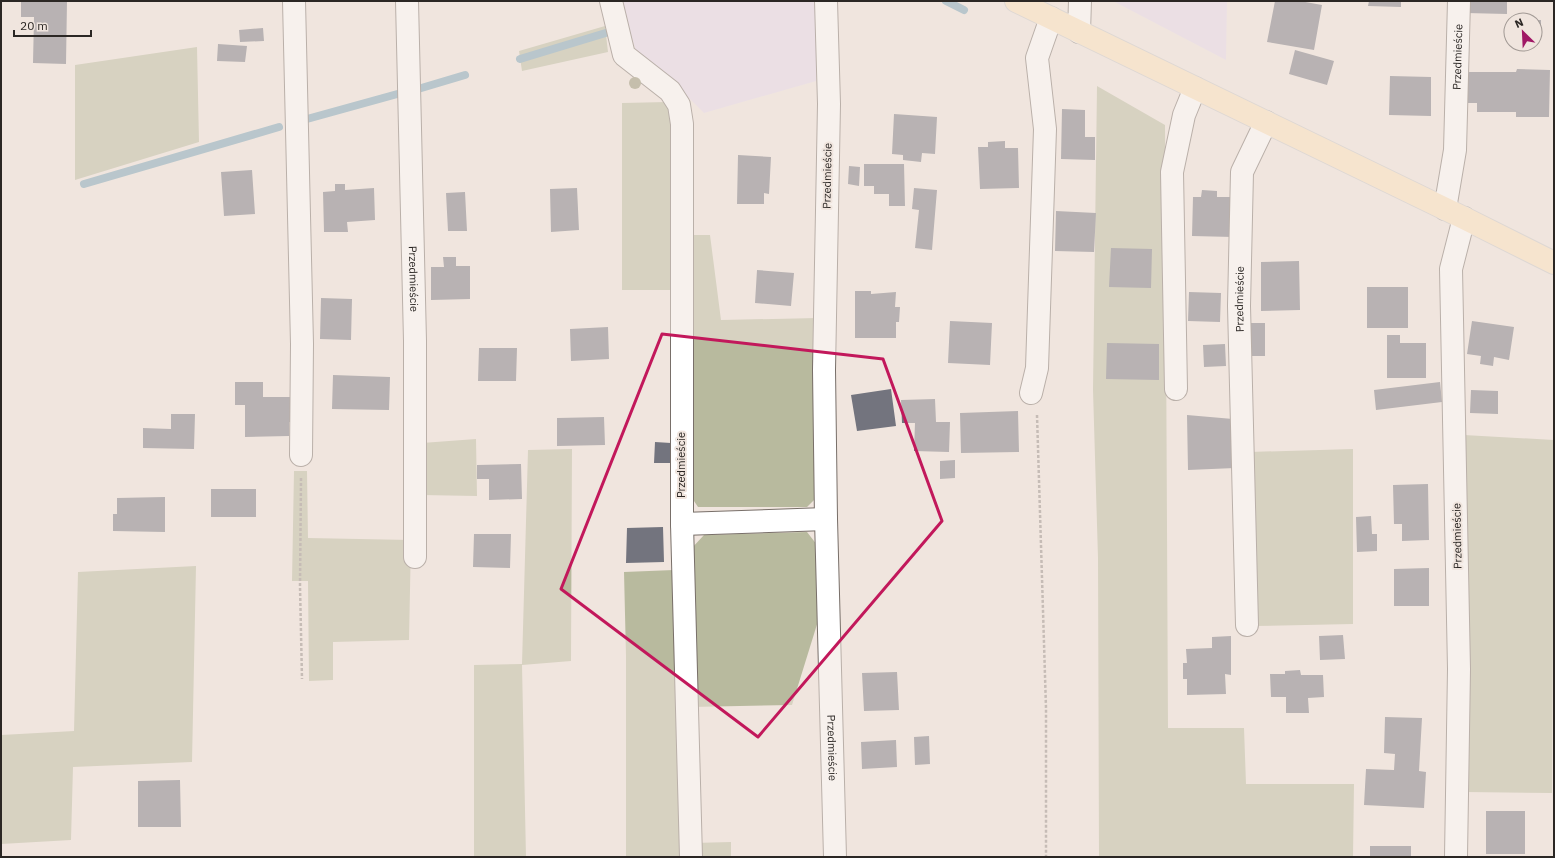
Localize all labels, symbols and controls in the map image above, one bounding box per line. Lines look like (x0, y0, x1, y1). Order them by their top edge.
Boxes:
scale bar (14, 12, 91, 38)
north arrow (1503, 12, 1543, 52)
text: N (1512, 15, 1525, 31)
text: 20 m (20, 18, 48, 33)
street label: Przedmieście (1450, 24, 1465, 90)
street label: Przedmieście (819, 143, 835, 209)
street label: Przedmieście (406, 246, 421, 312)
street label: Przedmieście (1232, 266, 1247, 332)
street label: Przedmieście (674, 432, 688, 498)
street label: Przedmieście (1449, 503, 1465, 569)
street label: Przedmieście (824, 715, 840, 781)

